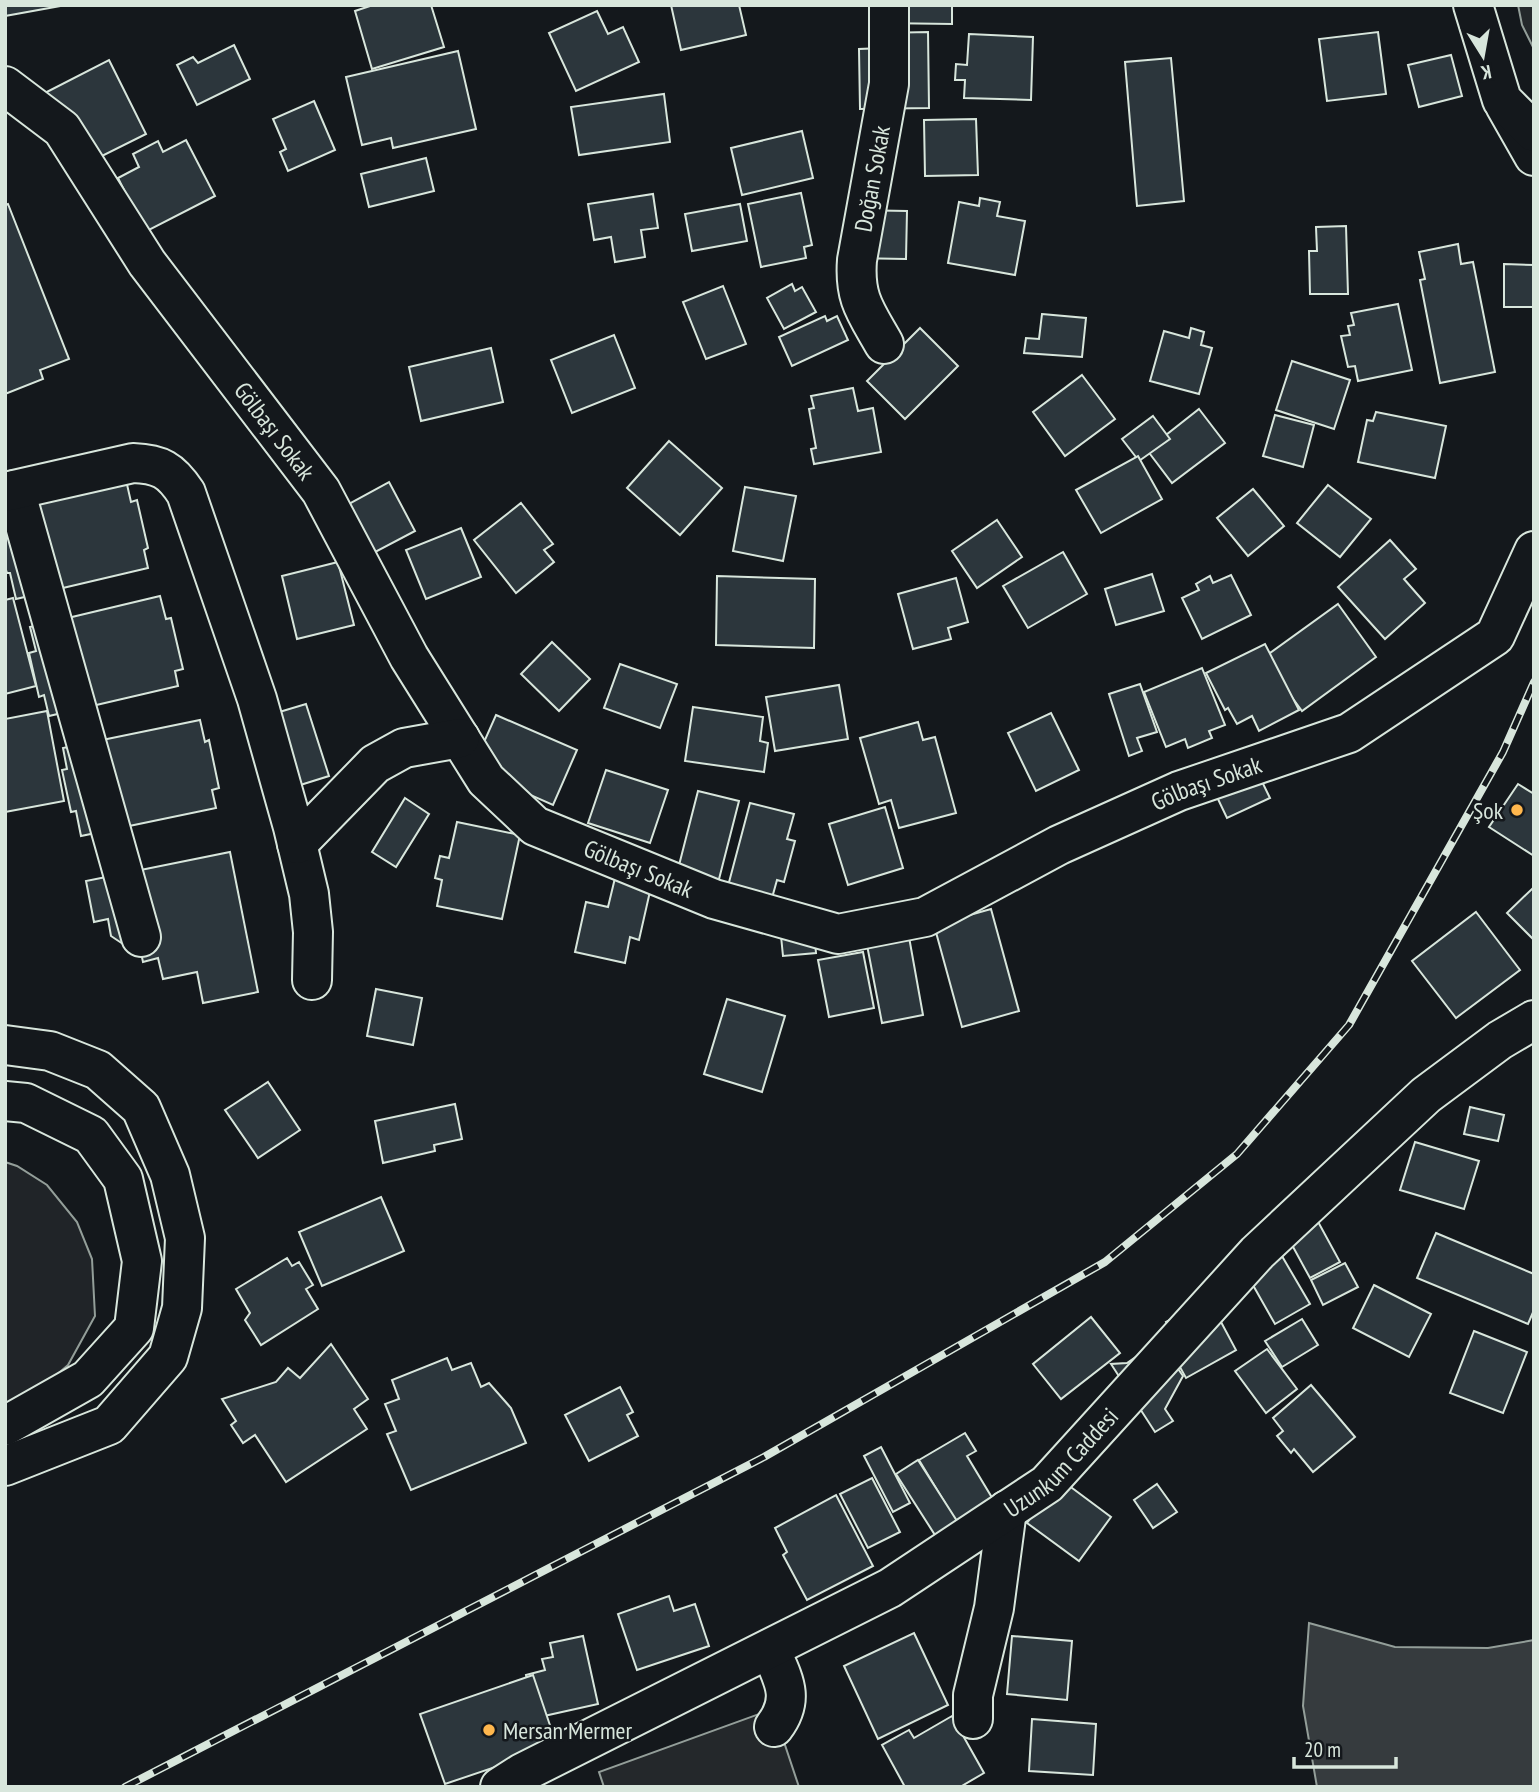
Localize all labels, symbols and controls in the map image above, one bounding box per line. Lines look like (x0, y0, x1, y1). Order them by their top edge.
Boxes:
north arrow (1448, 21, 1518, 91)
text: K (1479, 60, 1493, 85)
street label: Doğan Sokak (847, 122, 897, 234)
street label: Gölbaşı Sokak (228, 375, 323, 486)
street label: Gölbaşı Sokak (1146, 748, 1266, 817)
place label: Şok (1473, 795, 1504, 826)
marker: Şok (1509, 802, 1525, 818)
street label: Gölbaşı Sokak (579, 832, 698, 905)
street label: Uzunkum Caddesi (998, 1401, 1125, 1524)
place label: Mersan Mermer (503, 1715, 632, 1746)
marker: Mersan Mermer (481, 1722, 497, 1738)
scale bar (1294, 1726, 1396, 1770)
text: 20 m (1304, 1736, 1341, 1763)

